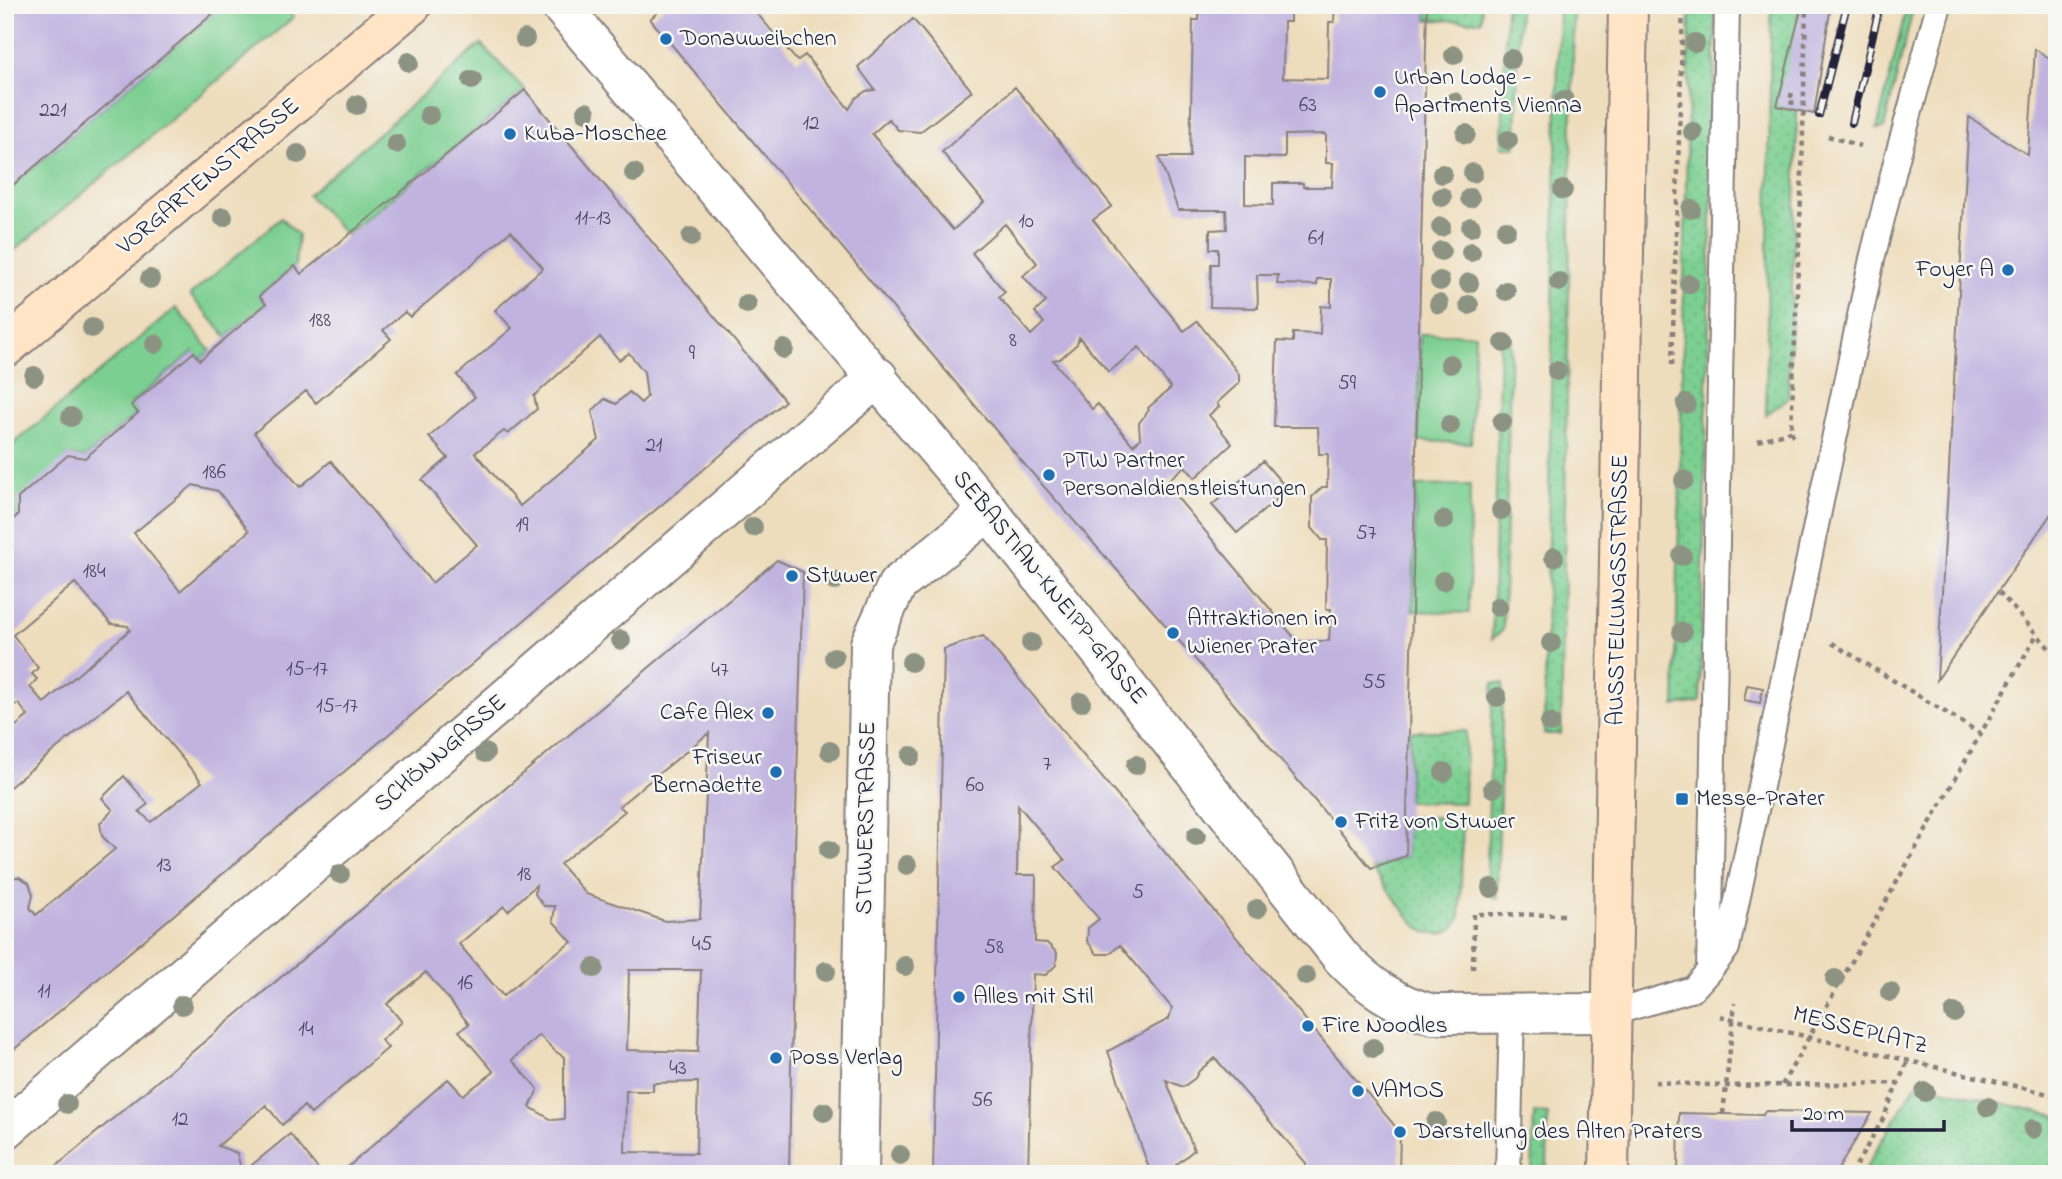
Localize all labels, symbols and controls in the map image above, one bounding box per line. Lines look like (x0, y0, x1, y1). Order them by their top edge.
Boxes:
place label: Donauweibchen (679, 22, 837, 57)
marker: Donauweibchen (658, 31, 674, 47)
place label: Urban Lodge - Apartments Vienna (1394, 61, 1582, 124)
marker: Urban Lodge - Apartments Vienna (1372, 84, 1388, 100)
street label: VORGARTENSTRASSE (109, 90, 308, 265)
house number: 63 (1299, 91, 1317, 121)
house number: 221 (39, 96, 67, 126)
house number: 12 (802, 109, 820, 139)
place label: Kuba-Moschee (524, 117, 667, 152)
marker: Kuba-Moschee (502, 126, 518, 142)
house number: 11-13 (575, 204, 611, 234)
house number: 10 (1018, 207, 1034, 237)
house number: 61 (1308, 224, 1324, 254)
place label: Foyer A (1915, 253, 1994, 289)
marker: Foyer A (2000, 262, 2016, 278)
house number: 188 (309, 306, 331, 336)
house number: 8 (1009, 326, 1017, 356)
house number: 9 (689, 339, 696, 369)
house number: 59 (1338, 369, 1357, 399)
house number: 21 (645, 431, 663, 461)
place label: PTW Partner Personaldienstleistungen (1063, 444, 1306, 507)
street label: AUSSTELLUNGSSTRASSE (1599, 454, 1639, 726)
house number: 186 (202, 458, 226, 488)
street label: SEBASTIAN-KNEIPP-GASSE (943, 463, 1155, 713)
marker: PTW Partner Personaldienstleistungen (1041, 467, 1057, 483)
house number: 19 (516, 511, 529, 541)
house number: 57 (1356, 519, 1377, 549)
house number: 184 (82, 557, 106, 587)
place label: Stuwer (806, 559, 878, 594)
marker: Stuwer (784, 568, 800, 584)
place label: Attraktionen im Wiener Prater (1187, 602, 1337, 665)
marker: Attraktionen im Wiener Prater (1165, 625, 1181, 641)
house number: 15-17 (286, 655, 328, 685)
house number: 47 (711, 656, 729, 686)
house number: 55 (1362, 668, 1386, 698)
street label: SCHÖNNGASSE (367, 686, 515, 822)
house number: 15-17 (316, 692, 358, 722)
place label: Cafe Alex (660, 696, 754, 731)
marker: Cafe Alex (760, 705, 776, 721)
street label: STUWERSTRASSE (848, 721, 886, 915)
place label: Friseur Bernadette (651, 741, 763, 804)
house number: 7 (1043, 750, 1052, 780)
marker: Friseur Bernadette (768, 764, 784, 780)
house number: 60 (966, 771, 984, 801)
place label: Messe-Prater (1696, 782, 1825, 817)
marker: Messe-Prater (1674, 791, 1690, 807)
place label: Fritz von Stuwer (1354, 805, 1516, 840)
marker: Fritz von Stuwer (1333, 814, 1349, 830)
house number: 13 (156, 851, 172, 881)
house number: 18 (517, 860, 531, 890)
house number: 5 (1132, 878, 1144, 908)
house number: 45 (692, 930, 712, 960)
house number: 58 (984, 933, 1004, 963)
house number: 16 (457, 969, 473, 999)
house number: 11 (37, 977, 51, 1007)
place label: Alles mit Stil (973, 980, 1094, 1015)
marker: Alles mit Stil (951, 989, 967, 1005)
street label: MESSEPLATZ (1789, 997, 1931, 1065)
place label: Fire Noodles (1321, 1009, 1448, 1044)
house number: 14 (298, 1015, 314, 1045)
marker: Fire Noodles (1300, 1018, 1316, 1034)
place label: Poss Verlag (790, 1041, 903, 1076)
marker: Poss Verlag (768, 1050, 784, 1066)
house number: 43 (669, 1054, 687, 1084)
place label: VAMOS (1371, 1074, 1444, 1109)
marker: VAMOS (1350, 1083, 1366, 1099)
house number: 56 (971, 1086, 993, 1116)
scale bar (1792, 1088, 1945, 1132)
text: 20 m (1803, 1100, 1844, 1130)
house number: 12 (171, 1105, 189, 1135)
place label: Darstellung des Alten Praters (1413, 1115, 1703, 1150)
marker: Darstellung des Alten Praters (1392, 1124, 1408, 1140)

